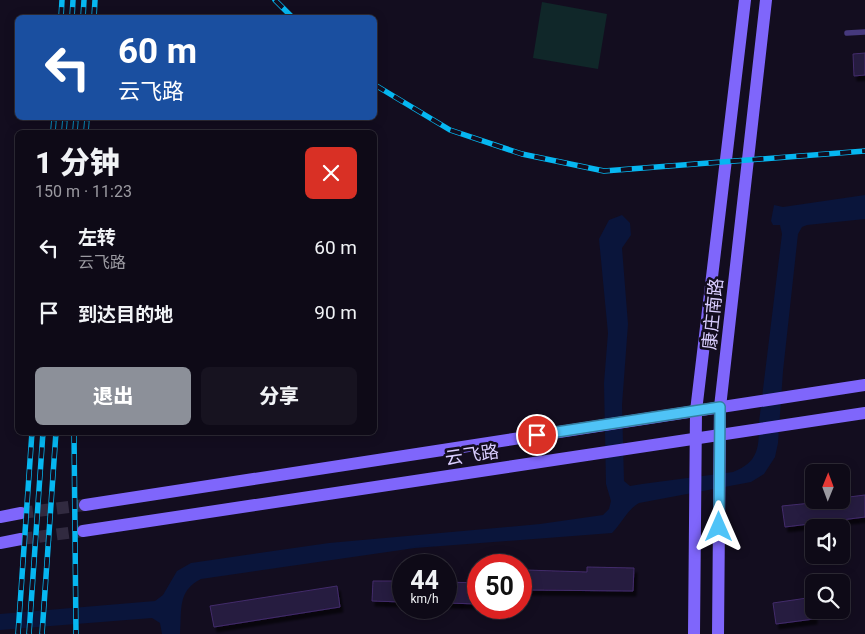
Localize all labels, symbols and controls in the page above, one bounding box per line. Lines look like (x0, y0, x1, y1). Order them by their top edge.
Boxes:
text: 60 m (118, 31, 197, 72)
icon: left (35, 35, 100, 100)
text: 云飞路 (118, 79, 184, 104)
text: 1 分钟 (35, 145, 120, 180)
button: close (305, 147, 357, 199)
text: 150 m · 11:23 (35, 182, 132, 201)
text: 左转 (78, 226, 116, 249)
icon: left (35, 234, 63, 262)
text: 60 m (314, 236, 357, 259)
text: 云飞路 (78, 253, 126, 272)
street label: 康庄南路 (698, 277, 727, 351)
icon: arrive (35, 299, 63, 327)
text: 90 m (314, 301, 357, 324)
text: 到达目的地 (78, 303, 173, 326)
button: 退出 (35, 367, 191, 425)
button: 分享 (201, 367, 357, 425)
pin (516, 414, 558, 456)
icon: arrive (523, 421, 551, 449)
street label: 云飞路 (444, 440, 500, 469)
north arrow (805, 464, 850, 509)
map controls (805, 464, 850, 619)
position arrow (692, 500, 744, 552)
button: sound (805, 519, 850, 564)
speed limit sign: 50 (467, 554, 532, 619)
text: 44 (410, 566, 439, 595)
button: search (805, 574, 850, 619)
text: km/h (410, 592, 439, 606)

